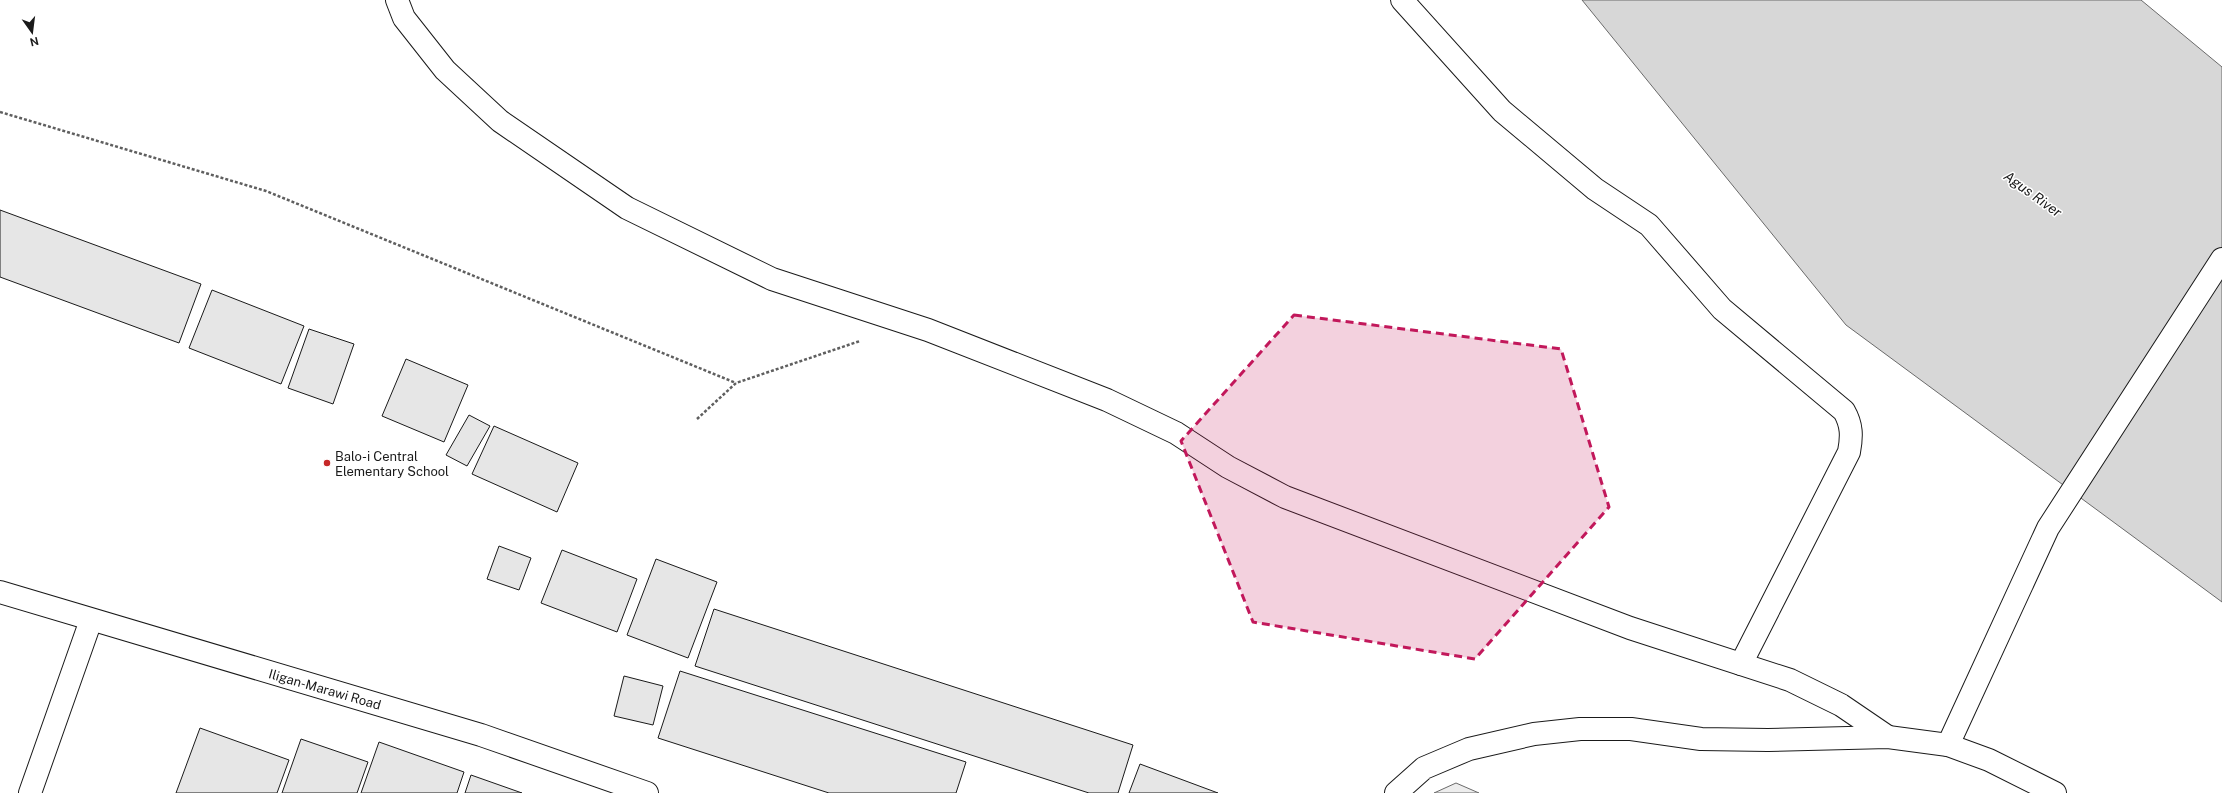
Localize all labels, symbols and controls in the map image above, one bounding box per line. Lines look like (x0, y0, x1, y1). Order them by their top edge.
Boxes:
north arrow (12, 12, 52, 52)
text: N (29, 35, 40, 49)
water label: Agus River (2001, 168, 2066, 221)
place label: Balo-i Central Elementary School (335, 449, 449, 479)
marker: Balo-i Central Elementary School (322, 458, 332, 468)
street label: Iligan-Marawi Road (267, 666, 383, 713)

